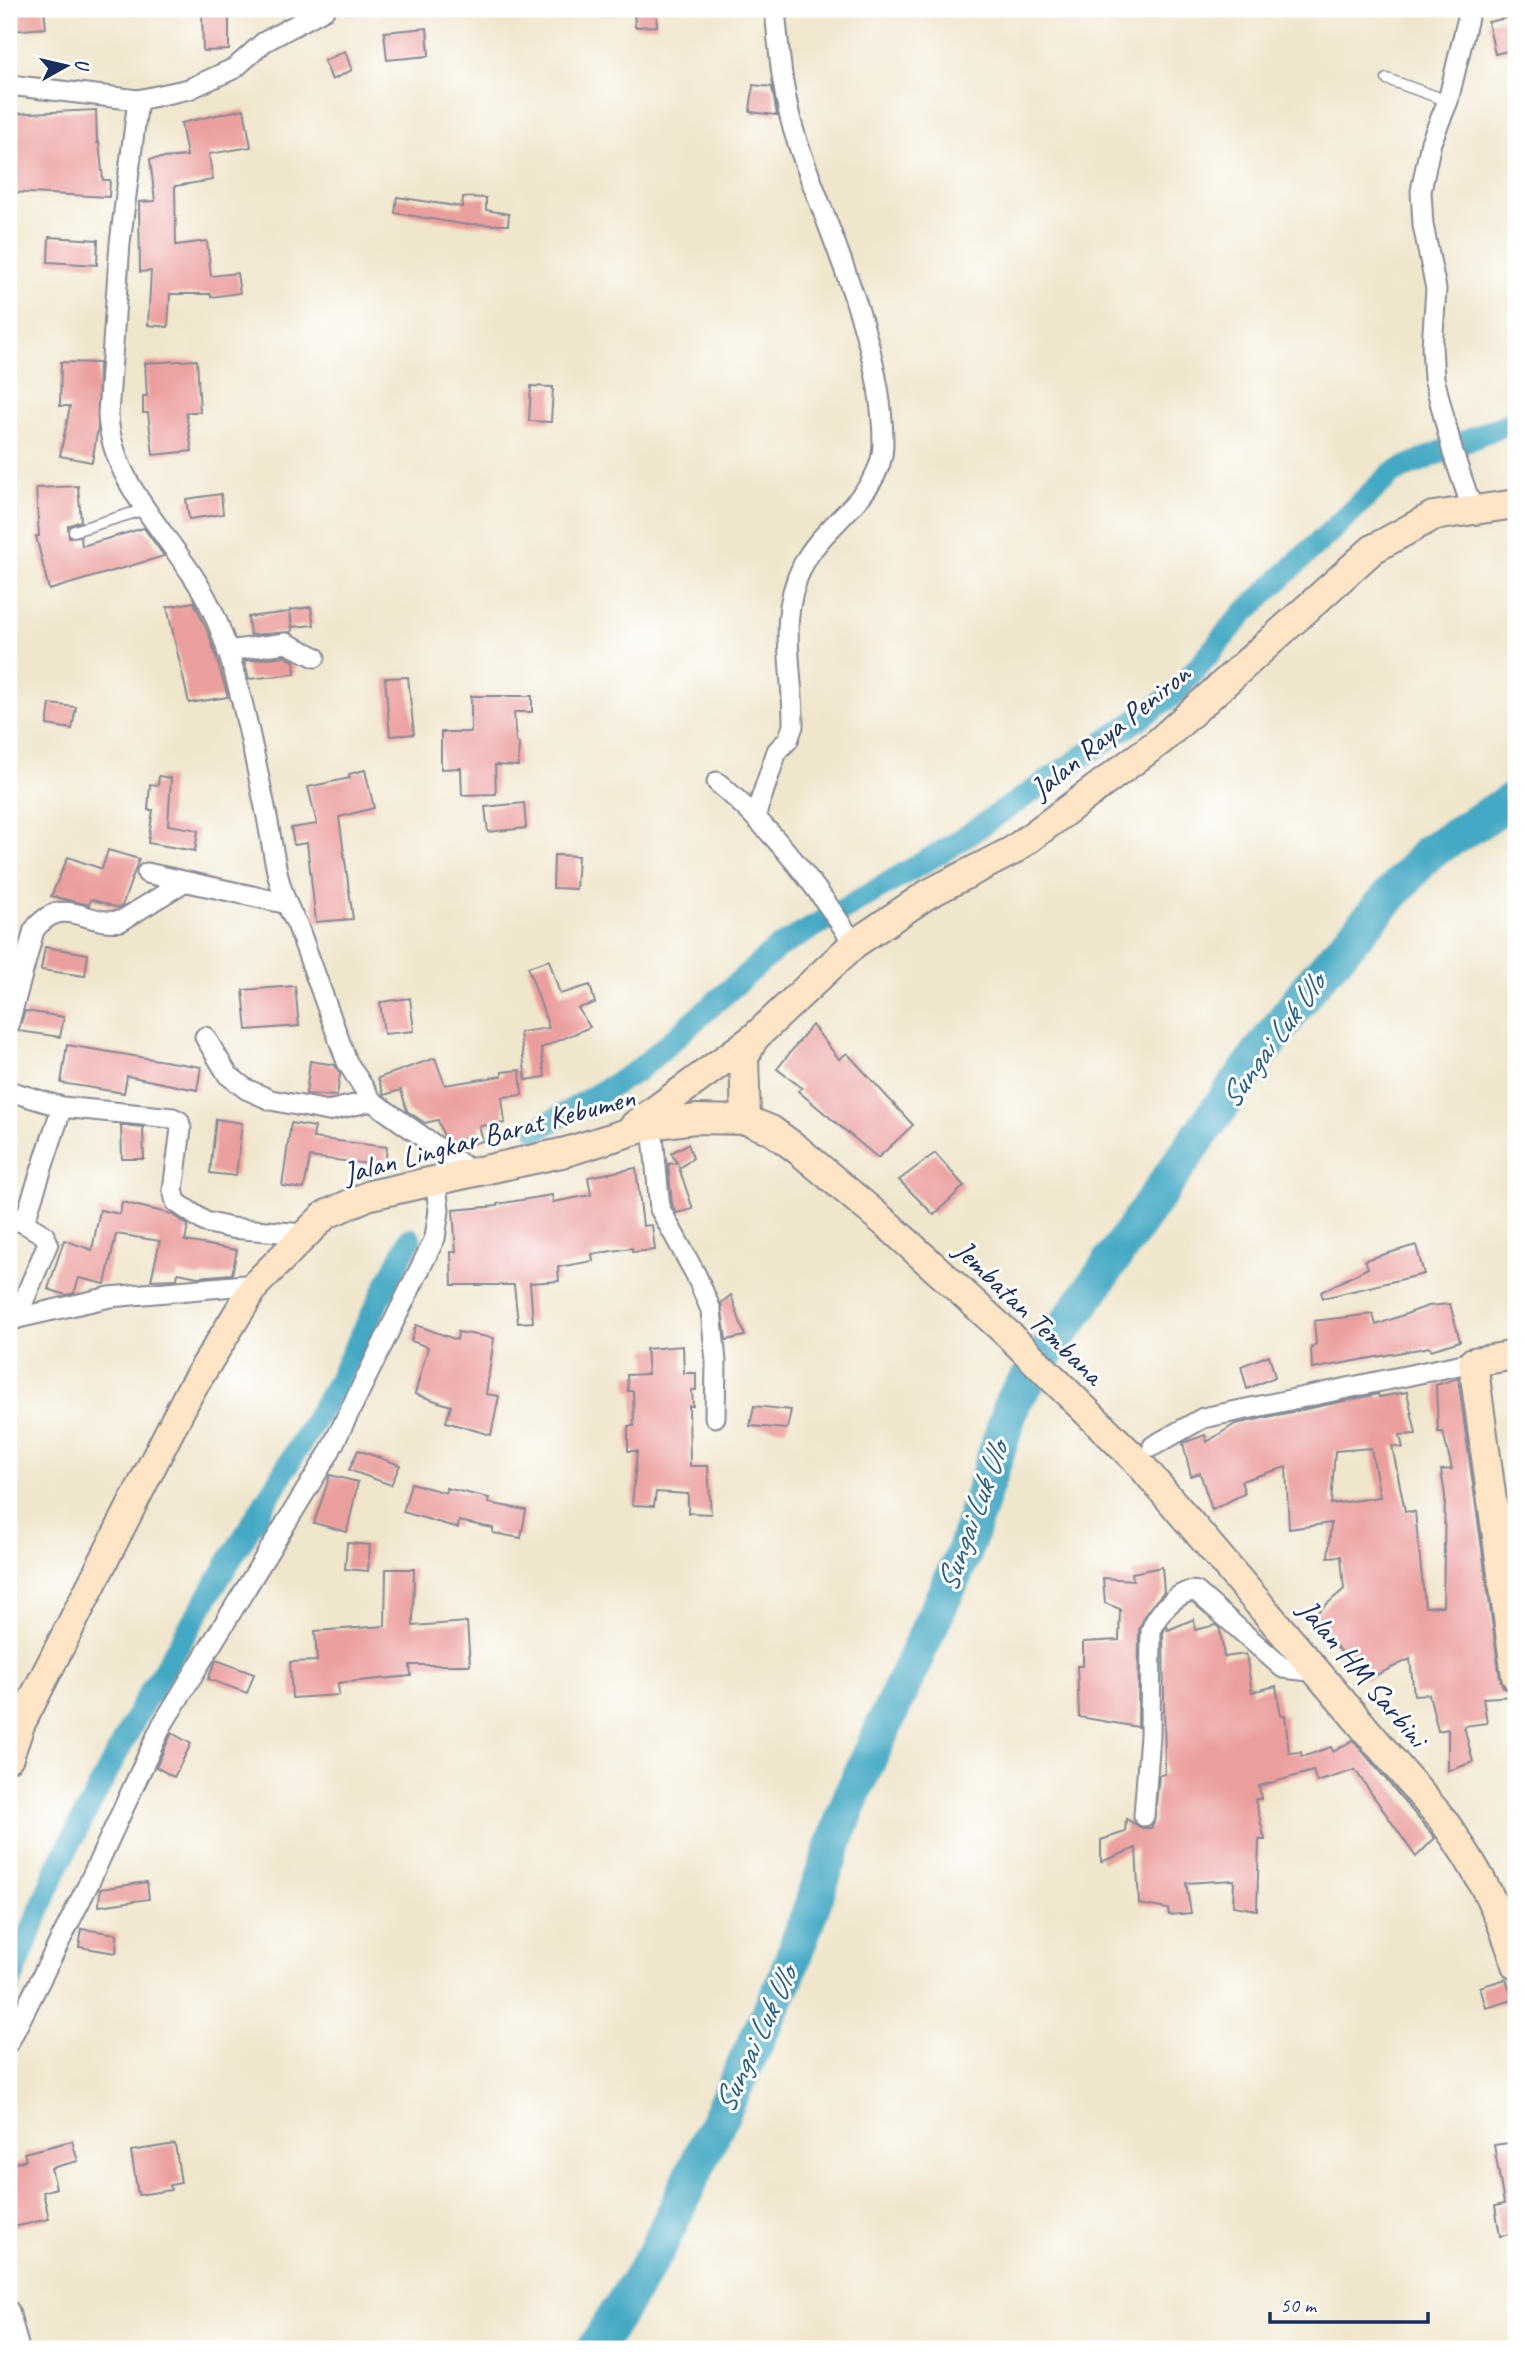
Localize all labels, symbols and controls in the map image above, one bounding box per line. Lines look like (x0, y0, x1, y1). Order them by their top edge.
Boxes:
north arrow (32, 32, 102, 102)
text: U (69, 58, 95, 74)
street label: Jalan Raya Peniron (1021, 654, 1199, 808)
water label: Sungai Luk Ulo (1210, 961, 1338, 1116)
street label: Jalan Lingkar Barat Kebumen (337, 1078, 639, 1193)
street label: Jembatan Tembana (945, 1230, 1114, 1395)
water label: Sungai Luk Ulo (926, 1431, 1020, 1597)
street label: Jalan HM Sarbini (1289, 1590, 1438, 1757)
water label: Sungai Luk Ulo (704, 1956, 809, 2119)
scale bar (1270, 2281, 1427, 2325)
text: 50 m (1280, 2292, 1318, 2318)

